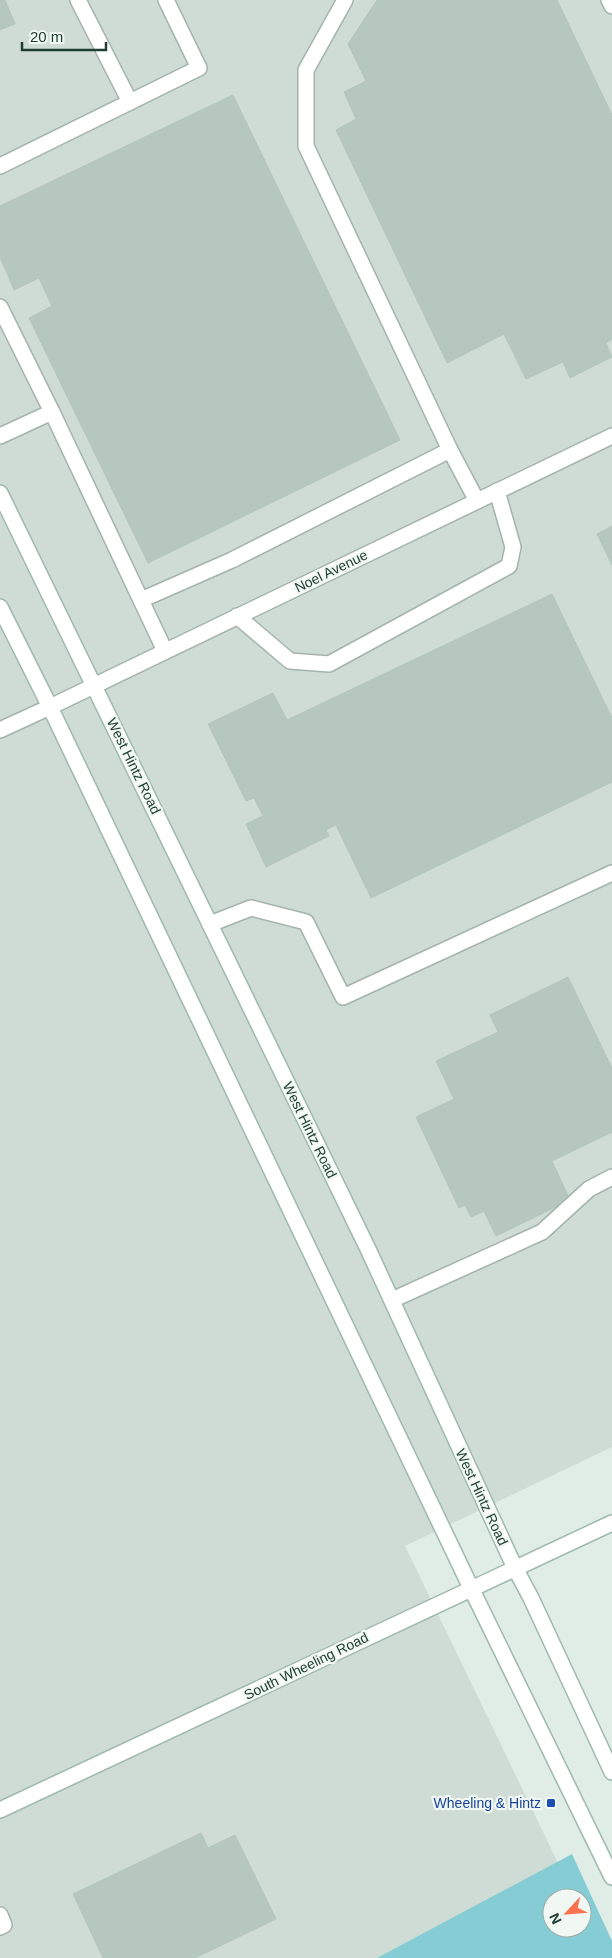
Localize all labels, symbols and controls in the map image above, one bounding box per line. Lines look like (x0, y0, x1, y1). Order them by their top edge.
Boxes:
scale bar (22, 20, 106, 52)
text: 20 m (30, 28, 63, 45)
street label: Noel Avenue (292, 546, 370, 596)
street label: West Hintz Road (104, 715, 164, 817)
street label: West Hintz Road (280, 1079, 340, 1181)
street label: West Hintz Road (453, 1446, 511, 1548)
street label: South Wheeling Road (241, 1629, 371, 1703)
place label: Wheeling & Hintz (434, 1795, 541, 1811)
marker: Wheeling & Hintz (545, 1797, 557, 1809)
north arrow (542, 1888, 592, 1938)
text: N (546, 1911, 565, 1927)

